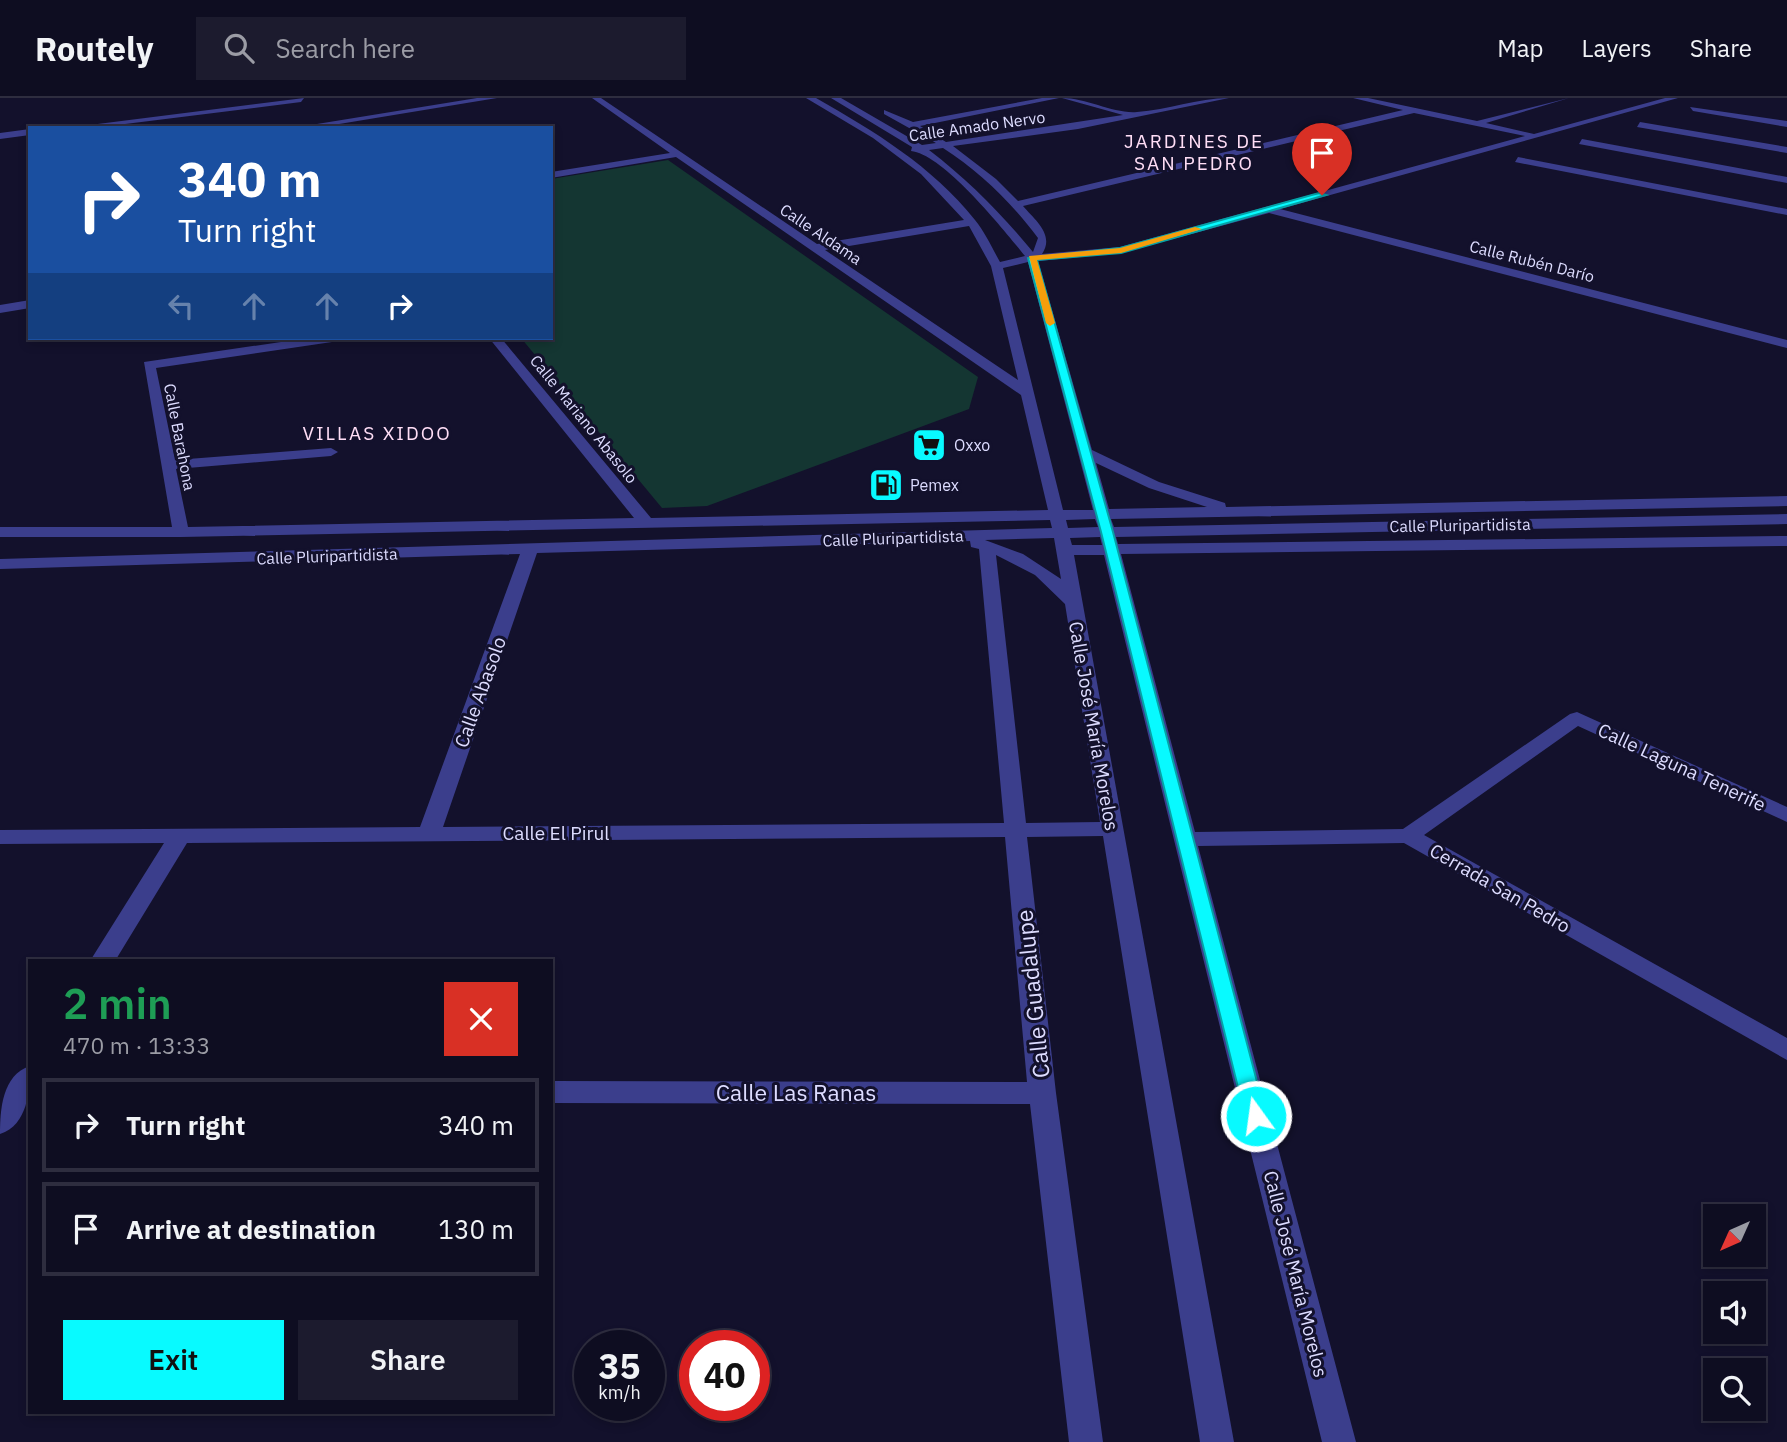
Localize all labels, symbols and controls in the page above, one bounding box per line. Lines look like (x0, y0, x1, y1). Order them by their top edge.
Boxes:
search box (196, 17, 686, 80)
text: Routely (35, 27, 154, 70)
icon: search (220, 29, 258, 67)
text: Search here (276, 31, 415, 65)
text: Map (1497, 32, 1544, 64)
text: Layers (1582, 32, 1652, 64)
text: Share (1690, 32, 1752, 64)
street label: Calle Amado Nervo (908, 107, 1046, 145)
pin (1292, 123, 1352, 195)
district label: JARDINES DE SAN PEDRO (1124, 129, 1264, 175)
icon: arrive (1303, 134, 1341, 172)
text: 340 m (178, 147, 322, 210)
icon: right (63, 154, 154, 245)
street label: Calle Aldama (776, 199, 866, 269)
text: Turn right (178, 209, 316, 251)
street label: Calle Rubén Darío (1467, 236, 1597, 286)
icon: left (162, 287, 200, 325)
icon: ahead (235, 287, 273, 325)
icon: ahead (308, 287, 346, 325)
icon: right (381, 287, 419, 325)
street label: Calle Mariano Abasolo (526, 351, 642, 487)
street label: Calle Barahona (160, 382, 200, 493)
district label: VILLAS XIDOO (302, 421, 452, 445)
supermarket icon: Oxxo (910, 426, 948, 464)
place label: Oxxo (954, 435, 990, 455)
fuel station icon: Pemex (867, 466, 905, 504)
place label: Pemex (910, 475, 959, 495)
street label: Calle Pluripartidista (1389, 514, 1531, 536)
street label: Calle Pluripartidista (822, 526, 964, 550)
street label: Calle Pluripartidista (256, 544, 398, 568)
street label: Calle José María Morelos (1064, 620, 1124, 832)
street label: Calle Abasolo (449, 633, 511, 751)
street label: Calle Laguna Tenerife (1594, 718, 1770, 816)
street label: Calle El Pirul (502, 821, 610, 845)
street label: Cerrada San Pedro (1425, 838, 1575, 938)
street label: Calle Guadalupe (1008, 908, 1056, 1080)
text: 2 min (63, 976, 172, 1031)
button: close (444, 982, 518, 1056)
text: 470 m · 13:33 (63, 1030, 210, 1060)
street label: Calle Las Ranas (716, 1077, 876, 1107)
position arrow (1219, 1079, 1293, 1153)
icon: right (67, 1106, 105, 1144)
text: Turn right (126, 1108, 245, 1142)
text: 340 m (438, 1108, 514, 1142)
street label: Calle José María Morelos (1259, 1168, 1333, 1380)
north arrow (1703, 1204, 1766, 1267)
map controls (1703, 1204, 1766, 1421)
icon: arrive (67, 1210, 105, 1248)
text: Arrive at destination (126, 1212, 376, 1246)
text: 130 m (438, 1212, 514, 1246)
button: sound (1703, 1281, 1766, 1344)
button: Exit (63, 1320, 284, 1400)
button: Share (298, 1320, 518, 1400)
speed limit sign: 40 (679, 1330, 770, 1421)
text: 35 (598, 1343, 641, 1389)
button: search (1703, 1358, 1766, 1421)
text: km/h (598, 1381, 641, 1404)

